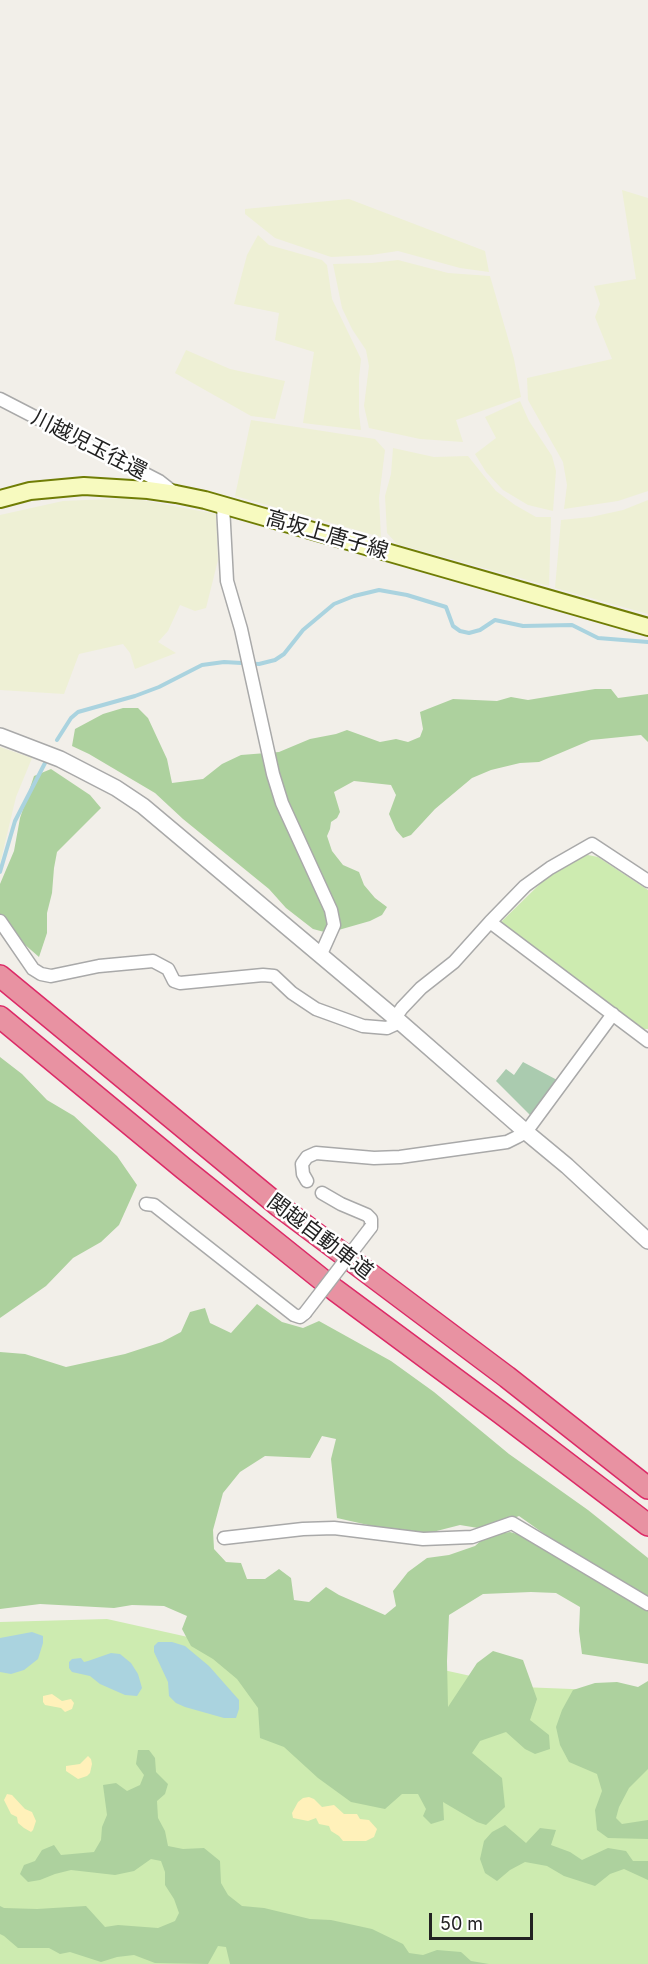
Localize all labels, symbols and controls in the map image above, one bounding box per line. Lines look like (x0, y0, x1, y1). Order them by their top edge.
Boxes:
street label: 川越児玉往還 (27, 405, 151, 485)
street label: 高坂上唐子線 (263, 506, 391, 564)
street label: 関越自動車道 (262, 1189, 378, 1285)
scale bar (432, 1901, 536, 1939)
text: 50 m (440, 1913, 483, 1934)

